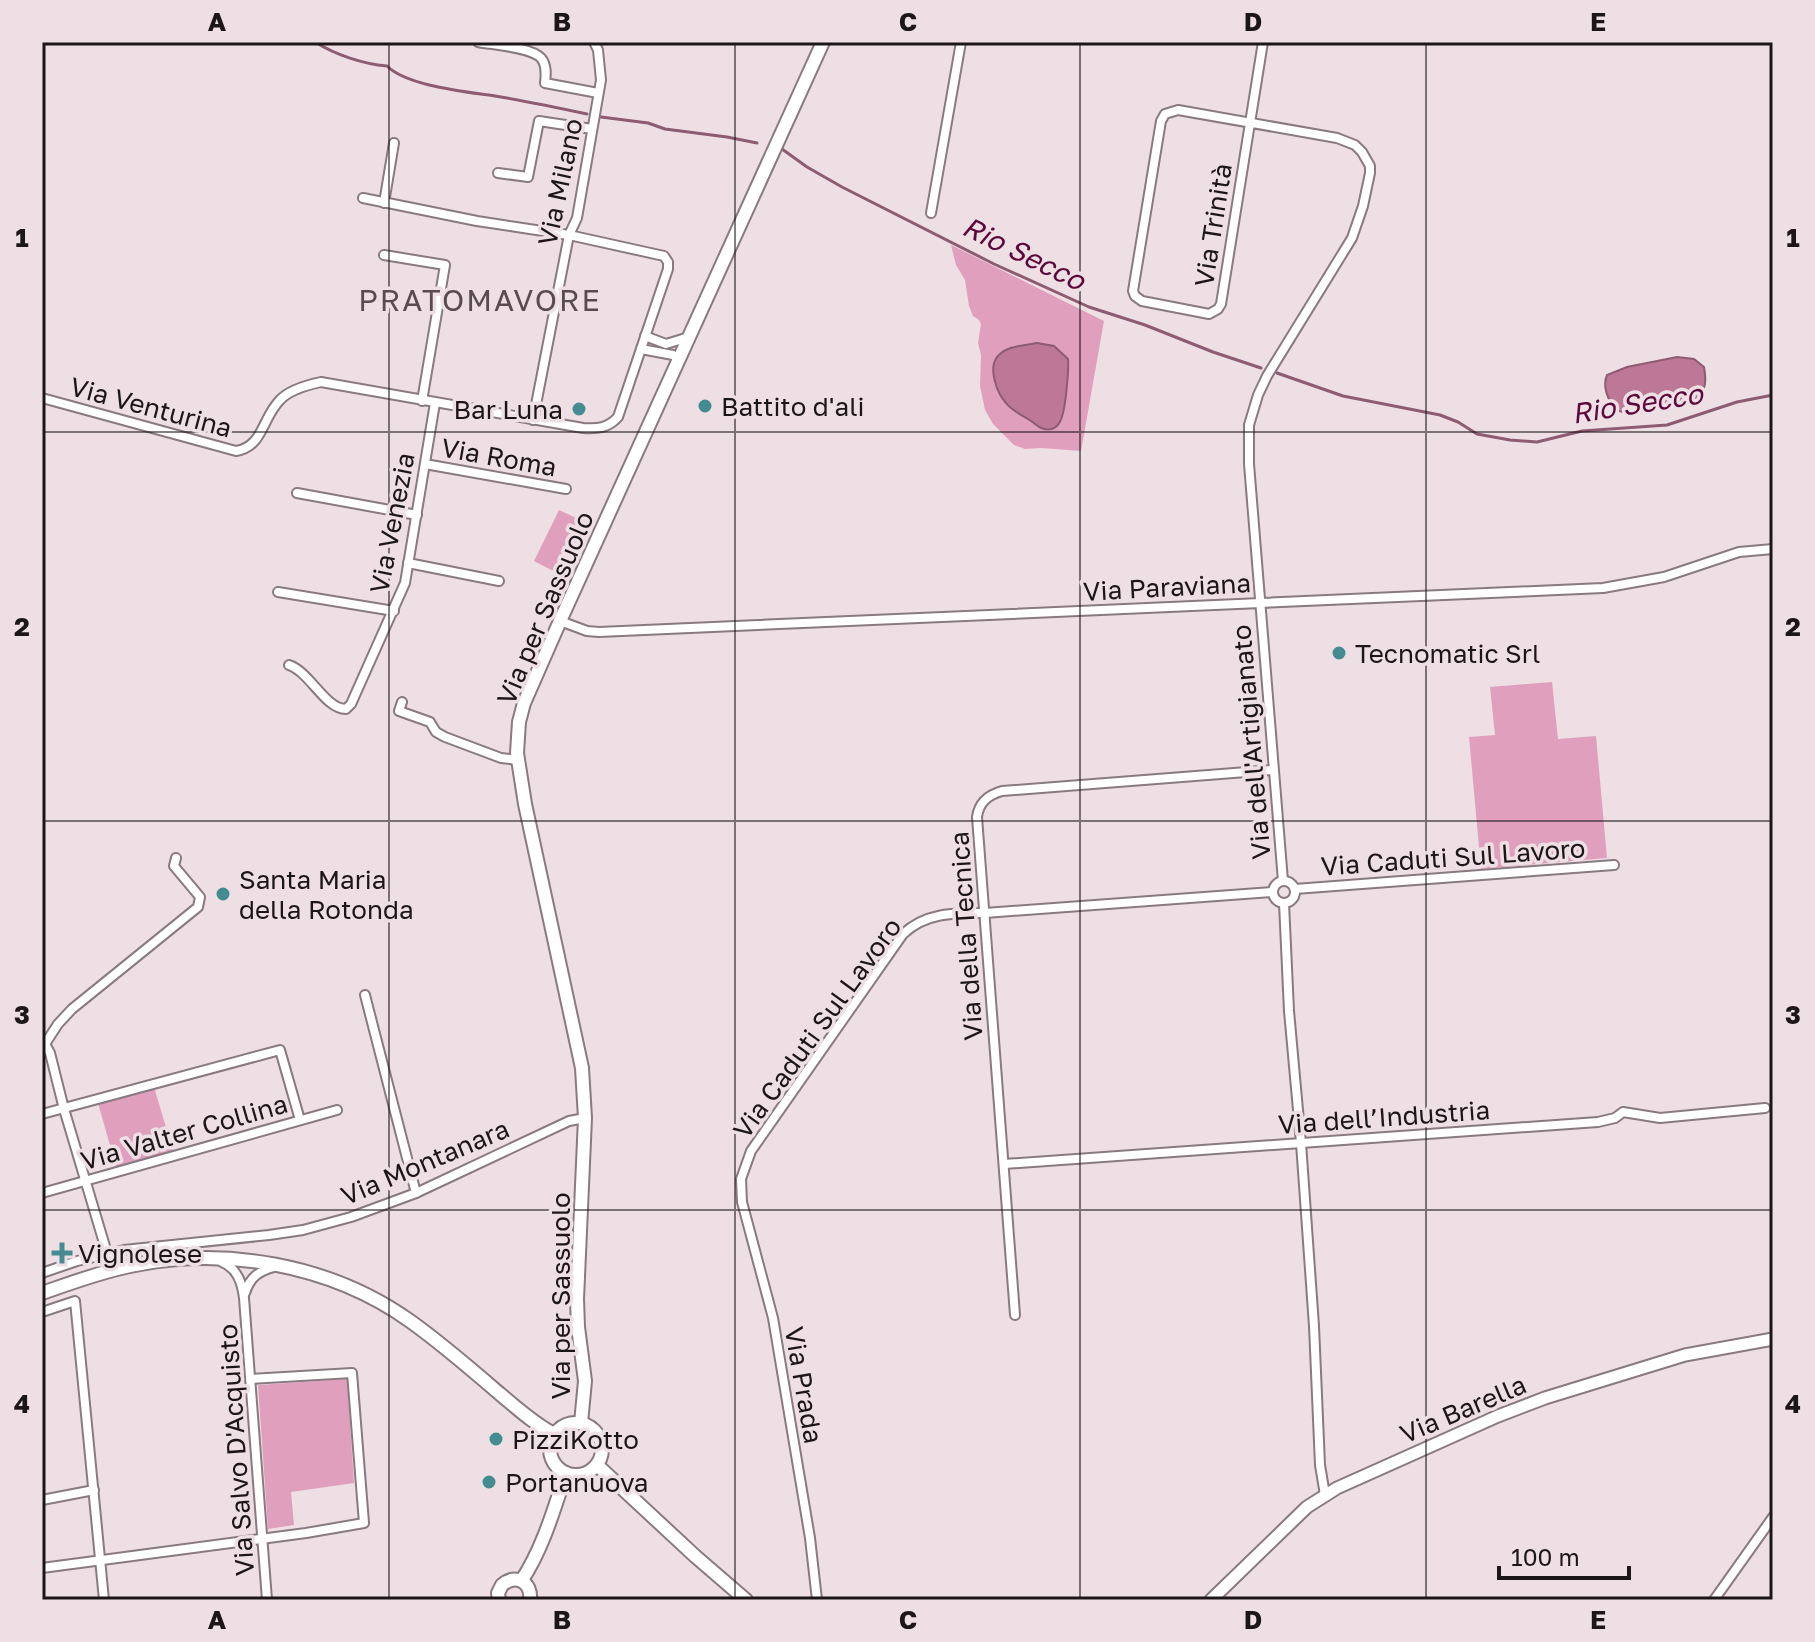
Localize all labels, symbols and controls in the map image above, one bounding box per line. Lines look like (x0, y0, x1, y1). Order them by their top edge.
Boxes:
text: A (208, 6, 227, 37)
text: B (553, 6, 571, 37)
text: C (899, 6, 917, 37)
text: D (1244, 6, 1262, 37)
text: E (1590, 6, 1606, 37)
street label: Via Milano (531, 115, 589, 249)
street label: Via Trinità (1188, 161, 1238, 289)
water label: Rio Secco (958, 209, 1092, 298)
text: 1 (15, 222, 29, 253)
text: 1 (1786, 222, 1800, 253)
district label: PRATOMAVORE (358, 282, 602, 318)
street label: Via Venturina (67, 371, 235, 443)
water label: Rio Secco (1569, 376, 1707, 430)
place label: Battito d'ali (721, 391, 865, 422)
place label: Bar Luna (454, 394, 563, 425)
marker: Battito d'ali (696, 397, 714, 415)
marker: Bar Luna (570, 400, 588, 418)
street label: Via Roma (439, 432, 559, 482)
street label: Via Venezia (363, 450, 421, 596)
street label: Via per Sassuolo (490, 507, 600, 709)
street label: Via Paraviana (1082, 567, 1252, 607)
text: 2 (14, 611, 30, 642)
text: 2 (1785, 611, 1801, 642)
street label: Via dell'Artigianato (1225, 623, 1277, 861)
place label: Tecnomatic Srl (1355, 638, 1540, 669)
marker: Tecnomatic Srl (1330, 644, 1348, 662)
street label: Via della Tecnica (943, 831, 989, 1041)
street label: Via Caduti Sul Lavoro (1320, 832, 1586, 882)
place label: Santa Maria della Rotonda (239, 864, 414, 925)
marker: Santa Maria della Rotonda (214, 885, 232, 903)
street label: Via Caduti Sul Lavoro (727, 912, 907, 1144)
text: 3 (14, 999, 30, 1030)
text: 3 (1785, 999, 1801, 1030)
street label: Via Valter Collina (77, 1088, 291, 1176)
street label: Via dell’Industria (1277, 1094, 1491, 1140)
street label: Via Montanara (336, 1113, 514, 1211)
street label: Via per Sassuolo (545, 1192, 576, 1400)
place label: Vignolese (78, 1238, 202, 1269)
marker: Vignolese (53, 1244, 71, 1262)
street label: Via Salvo D'Acquisto (212, 1323, 260, 1577)
street label: Via Prada (779, 1324, 829, 1446)
street label: Via Barella (1395, 1369, 1531, 1449)
text: 4 (14, 1388, 30, 1419)
text: 4 (1785, 1388, 1801, 1419)
place label: PizziKotto (512, 1424, 639, 1455)
marker: PizziKotto (487, 1430, 505, 1448)
place label: Portanuova (505, 1467, 648, 1498)
marker: Portanuova (480, 1473, 498, 1491)
scale bar (1499, 1530, 1629, 1580)
text: 100 m (1511, 1542, 1580, 1571)
text: A (208, 1604, 227, 1635)
text: B (553, 1604, 571, 1635)
text: C (899, 1604, 917, 1635)
text: D (1244, 1604, 1262, 1635)
text: E (1590, 1604, 1606, 1635)

